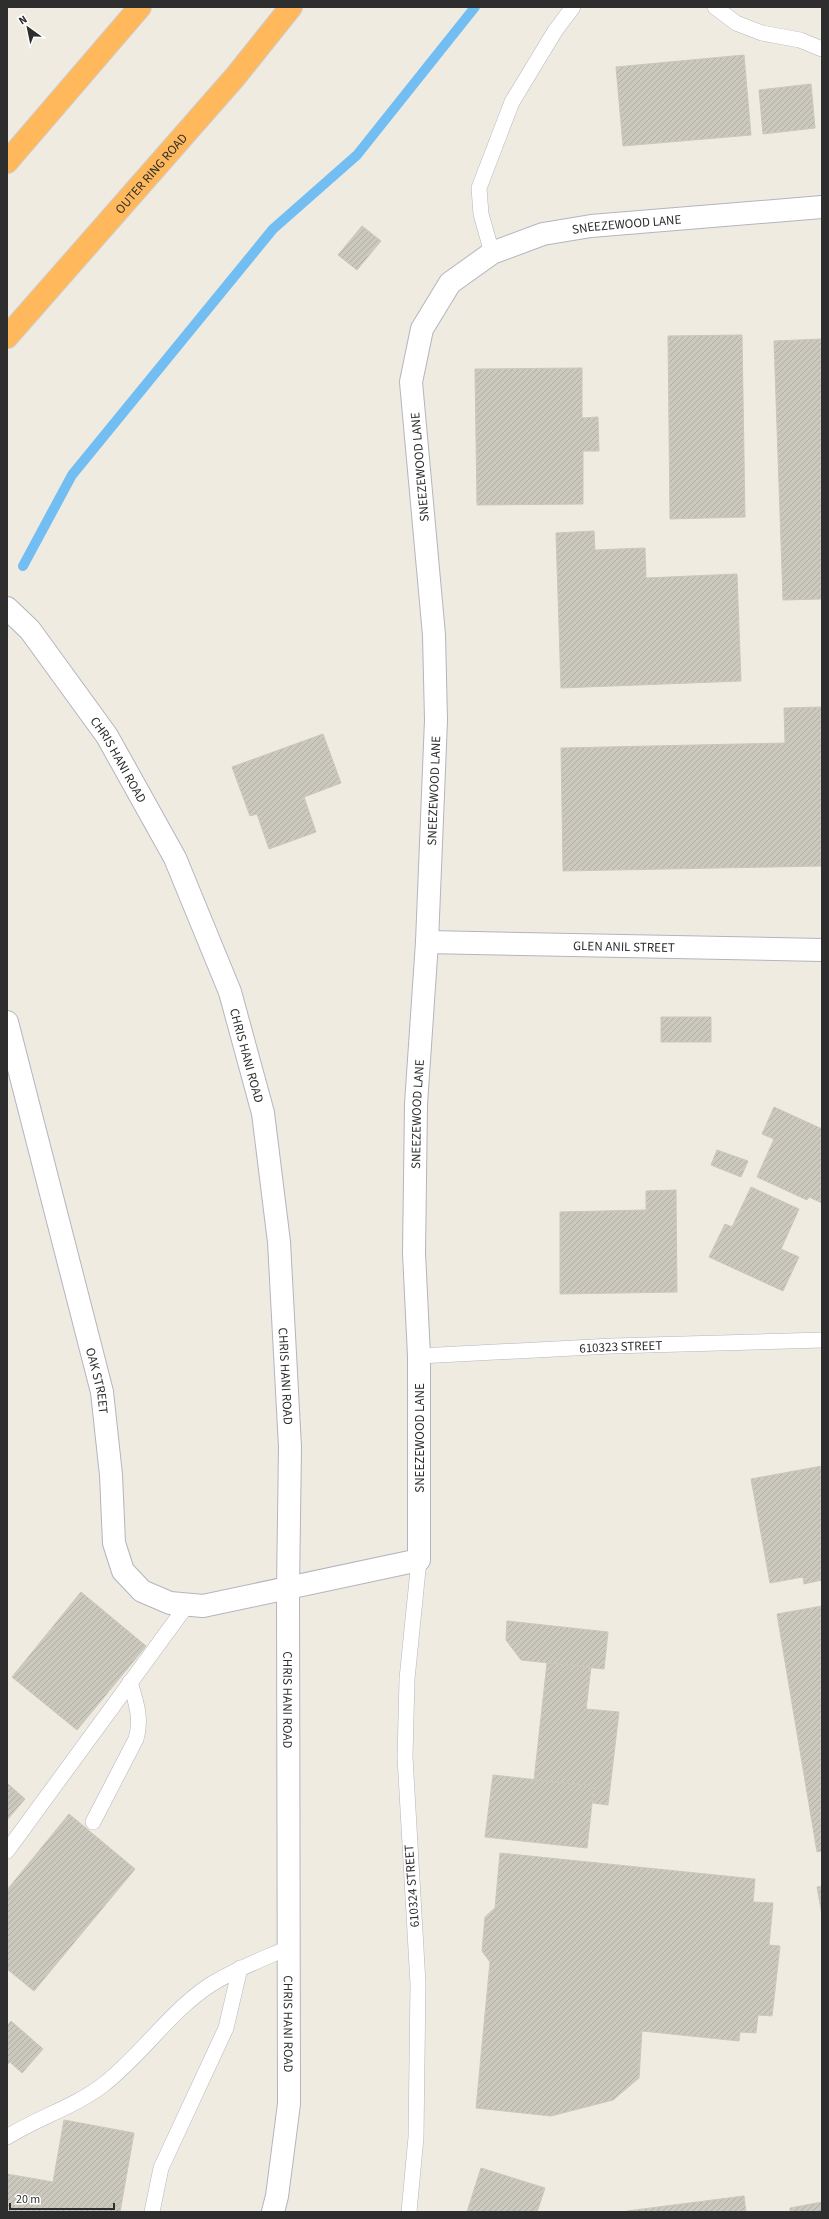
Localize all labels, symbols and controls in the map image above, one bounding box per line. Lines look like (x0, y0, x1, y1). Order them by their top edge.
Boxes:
north arrow (8, 8, 48, 48)
text: N (16, 12, 30, 28)
street label: OUTER RING ROAD (111, 130, 192, 218)
street label: SNEEZEWOOD LANE (571, 211, 682, 239)
street label: SNEEZEWOOD LANE (406, 411, 434, 522)
street label: CHRIS HANI ROAD (86, 713, 150, 806)
street label: SNEEZEWOOD LANE (423, 735, 445, 846)
street label: GLEN ANIL STREET (573, 937, 675, 957)
street label: CHRIS HANI ROAD (225, 1006, 268, 1105)
street label: SNEEZEWOOD LANE (407, 1059, 429, 1169)
street label: CHRIS HANI ROAD (274, 1327, 297, 1425)
street label: 610323 STREET (579, 1337, 663, 1358)
street label: OAK STREET (81, 1346, 112, 1415)
street label: SNEEZEWOOD LANE (411, 1383, 429, 1493)
street label: CHRIS HANI ROAD (278, 1651, 296, 1749)
street label: 610324 STREET (400, 1844, 424, 1928)
street label: CHRIS HANI ROAD (279, 1975, 297, 2073)
scale bar (10, 2185, 114, 2211)
text: 20 m (16, 2191, 40, 2208)

